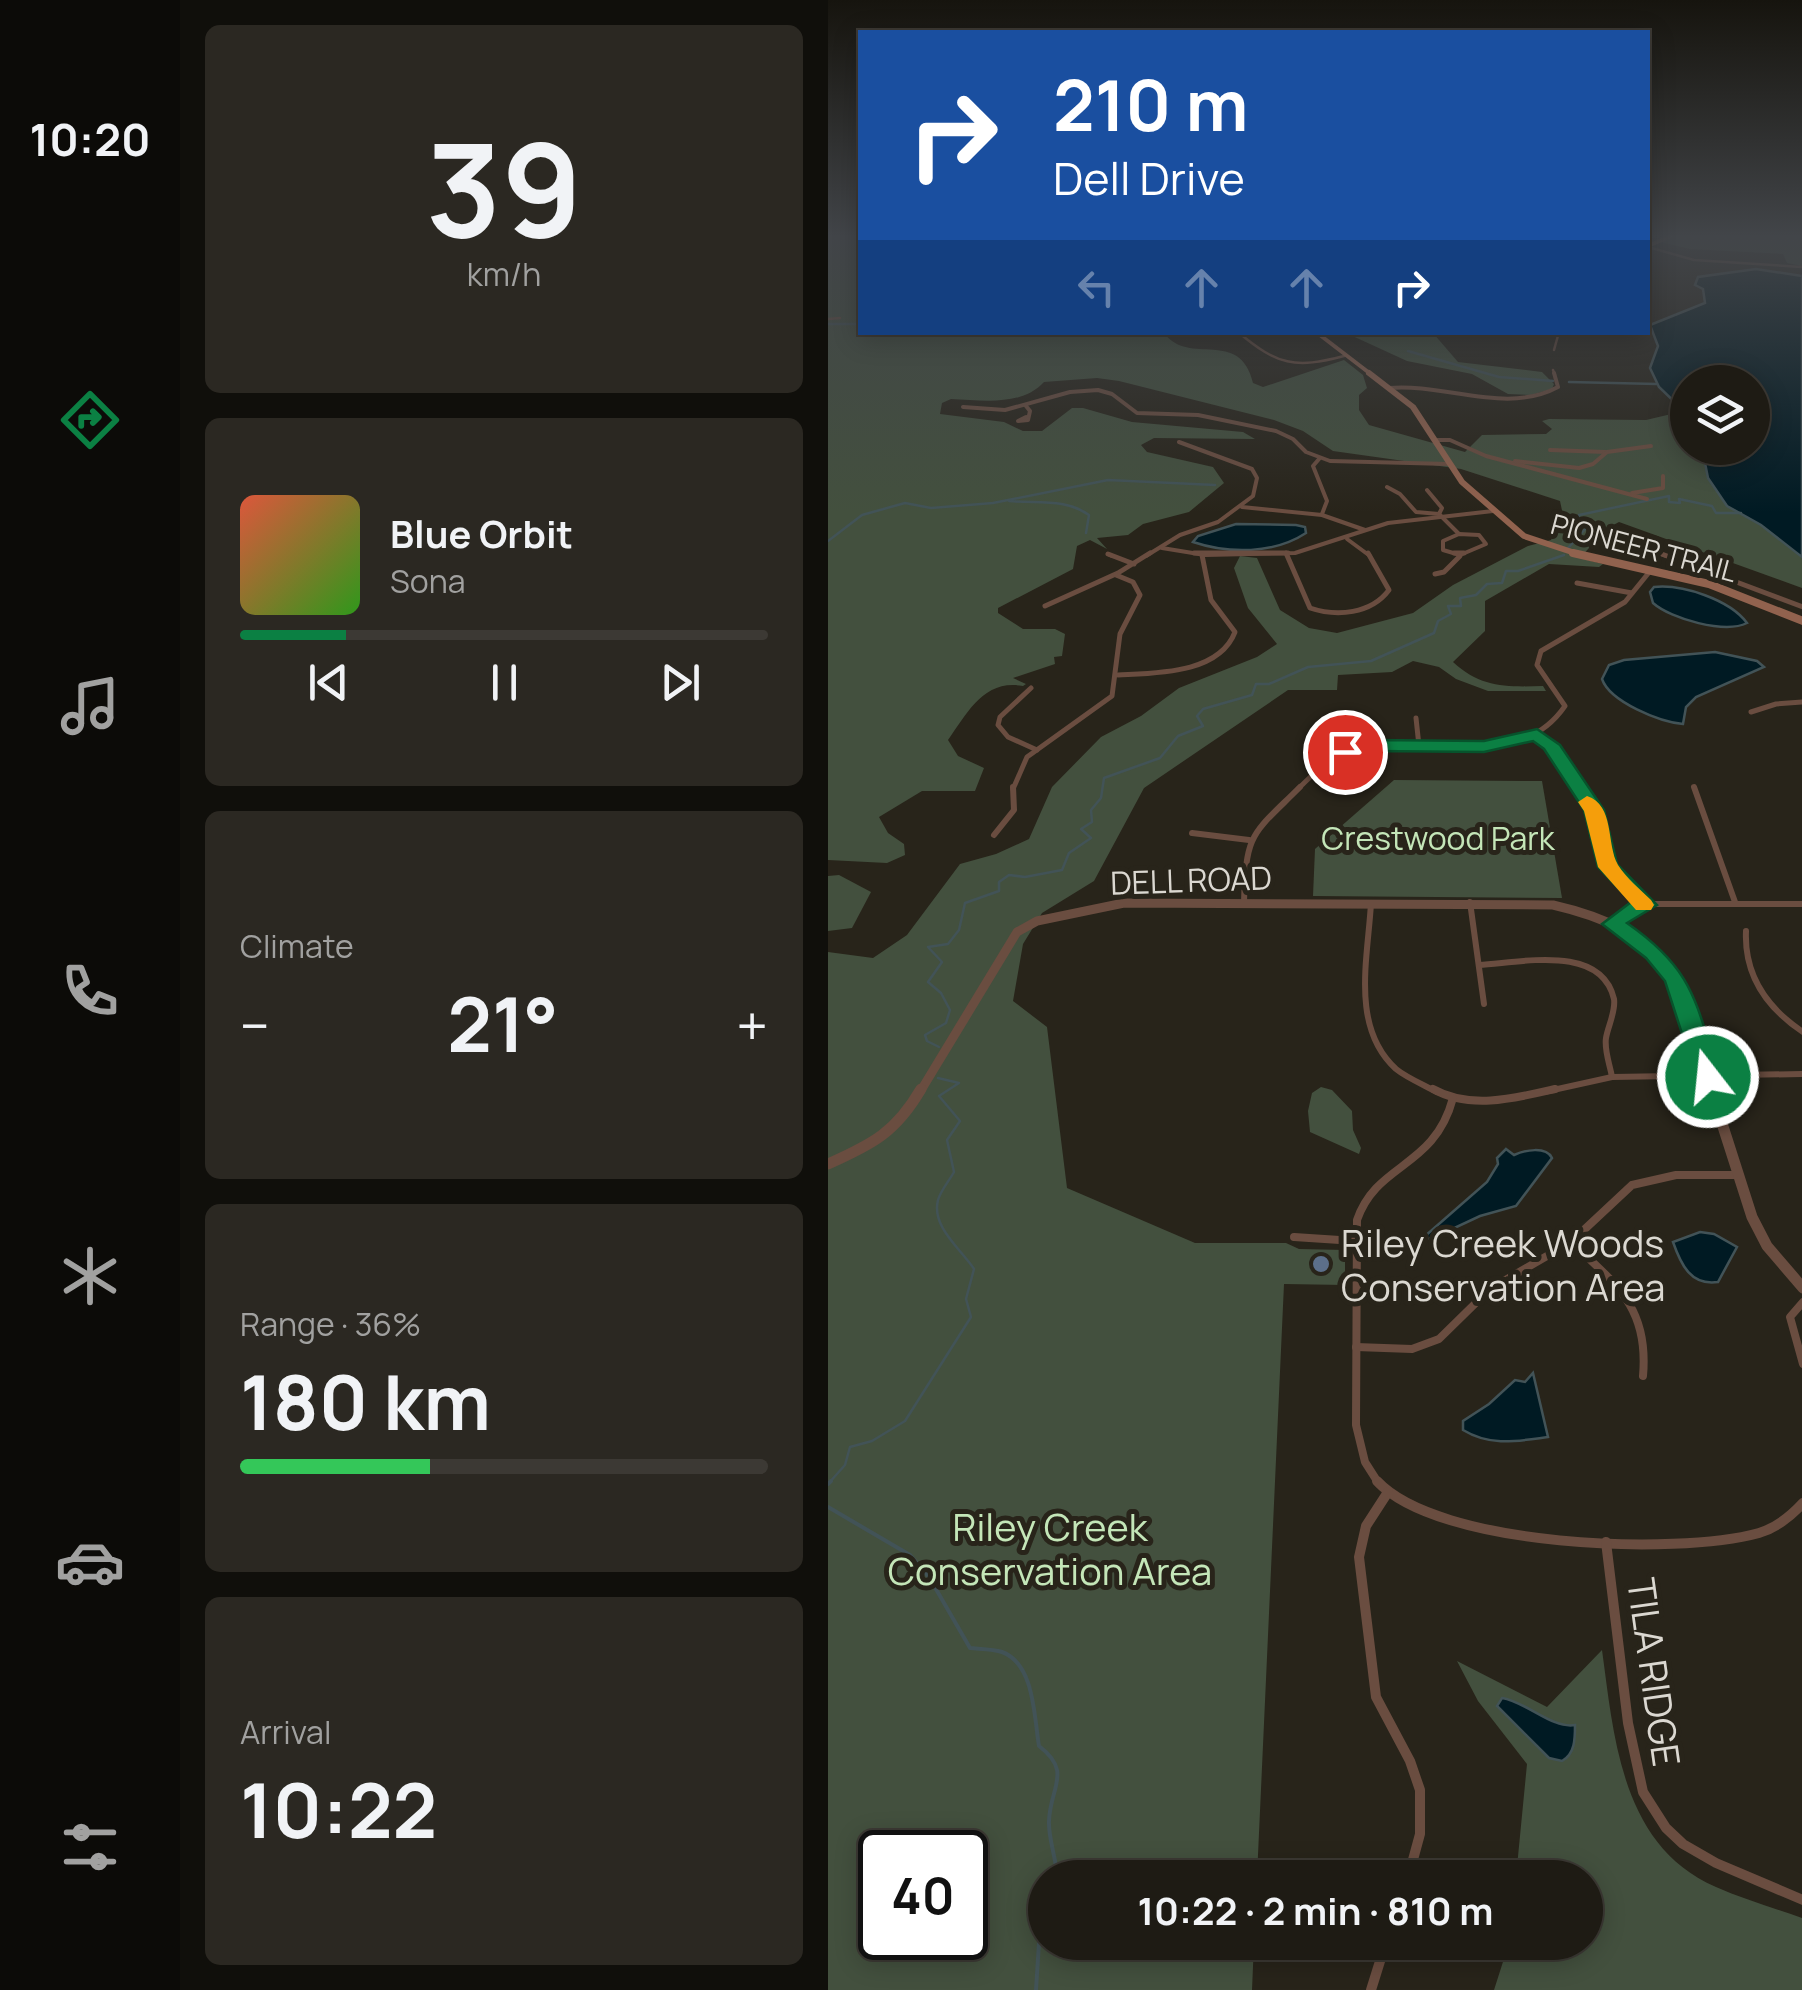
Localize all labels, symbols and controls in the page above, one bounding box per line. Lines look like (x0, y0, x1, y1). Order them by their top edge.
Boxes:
text: 210 m (1053, 56, 1248, 152)
icon: right (888, 70, 1018, 200)
text: 39 (426, 98, 582, 276)
text: 10:20 (29, 108, 151, 170)
text: Dell Drive (1053, 147, 1245, 209)
text: km/h (467, 252, 541, 296)
icon: left (1069, 260, 1124, 315)
icon: ahead (1174, 260, 1229, 315)
icon: ahead (1279, 260, 1334, 315)
icon: right (1384, 260, 1439, 315)
map controls (1670, 365, 1770, 465)
button: layers (1670, 365, 1770, 465)
icon: directions (55, 385, 125, 455)
street label: PIONEER TRAIL (1547, 504, 1741, 590)
text: Blue Orbit (390, 507, 573, 559)
text: Sona (390, 559, 465, 603)
icon: previous (301, 655, 356, 710)
icon: pause (477, 655, 532, 710)
icon: next (653, 655, 708, 710)
icon: music (55, 671, 125, 741)
pin (1303, 710, 1388, 795)
icon: arrive (1318, 725, 1373, 780)
park label: Crestwood Park (1321, 816, 1556, 860)
street label: DELL ROAD (1109, 855, 1273, 905)
text: Climate (240, 924, 354, 968)
icon: phone (55, 956, 125, 1026)
text: 21° (447, 972, 559, 1075)
text: − (240, 987, 270, 1063)
text: + (736, 987, 768, 1063)
position arrow (1656, 1025, 1760, 1129)
place label: Riley Creek Woods Conservation Area (1341, 1216, 1665, 1312)
icon: climate (55, 1241, 125, 1311)
marker: Riley Creek Woods Conservation Area (1310, 1253, 1332, 1275)
text: Range · 36% (240, 1302, 421, 1346)
text: 180 km (240, 1350, 491, 1453)
park label: Riley Creek Conservation Area (888, 1500, 1212, 1596)
icon: car (55, 1527, 125, 1597)
street label: TILA RIDGE (1616, 1575, 1694, 1769)
text: Arrival (240, 1710, 331, 1754)
text: 10:22 (240, 1758, 437, 1861)
icon: filters (55, 1812, 125, 1882)
speed limit sign: 40 (858, 1830, 988, 1960)
text: 10:22 · 2 min · 810 m (1137, 1884, 1494, 1936)

